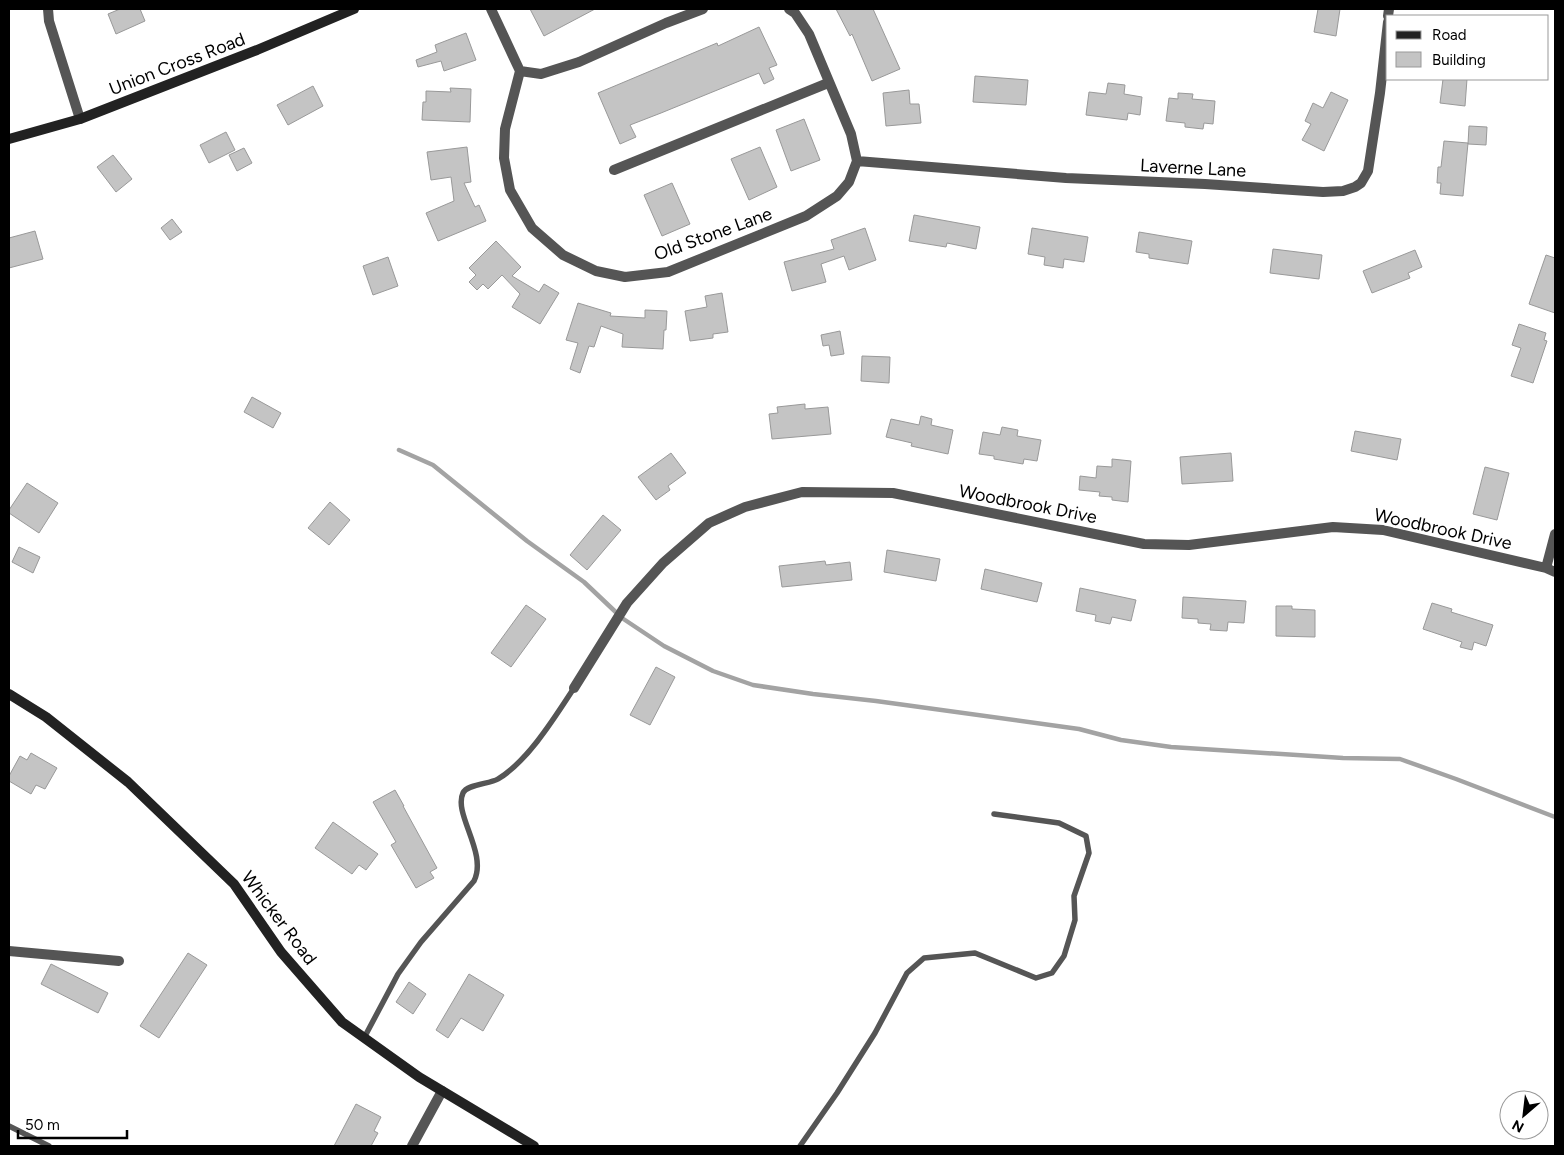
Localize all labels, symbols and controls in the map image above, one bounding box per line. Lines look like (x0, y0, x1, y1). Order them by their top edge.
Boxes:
legend (1386, 15, 1549, 80)
text: Road (1432, 26, 1467, 44)
street label: Union Cross Road (106, 28, 248, 100)
text: Building (1432, 51, 1486, 69)
street label: Laverne Lane (1139, 154, 1247, 182)
street label: Old Stone Lane (651, 202, 775, 266)
street label: Woodbrook Drive (957, 480, 1099, 528)
street label: Woodbrook Drive (1372, 504, 1514, 554)
street label: Whicker Road (237, 867, 321, 969)
north arrow (1499, 1090, 1549, 1140)
scale bar (18, 1108, 126, 1140)
text: 50 m (25, 1116, 60, 1134)
text: N (1509, 1116, 1527, 1136)

